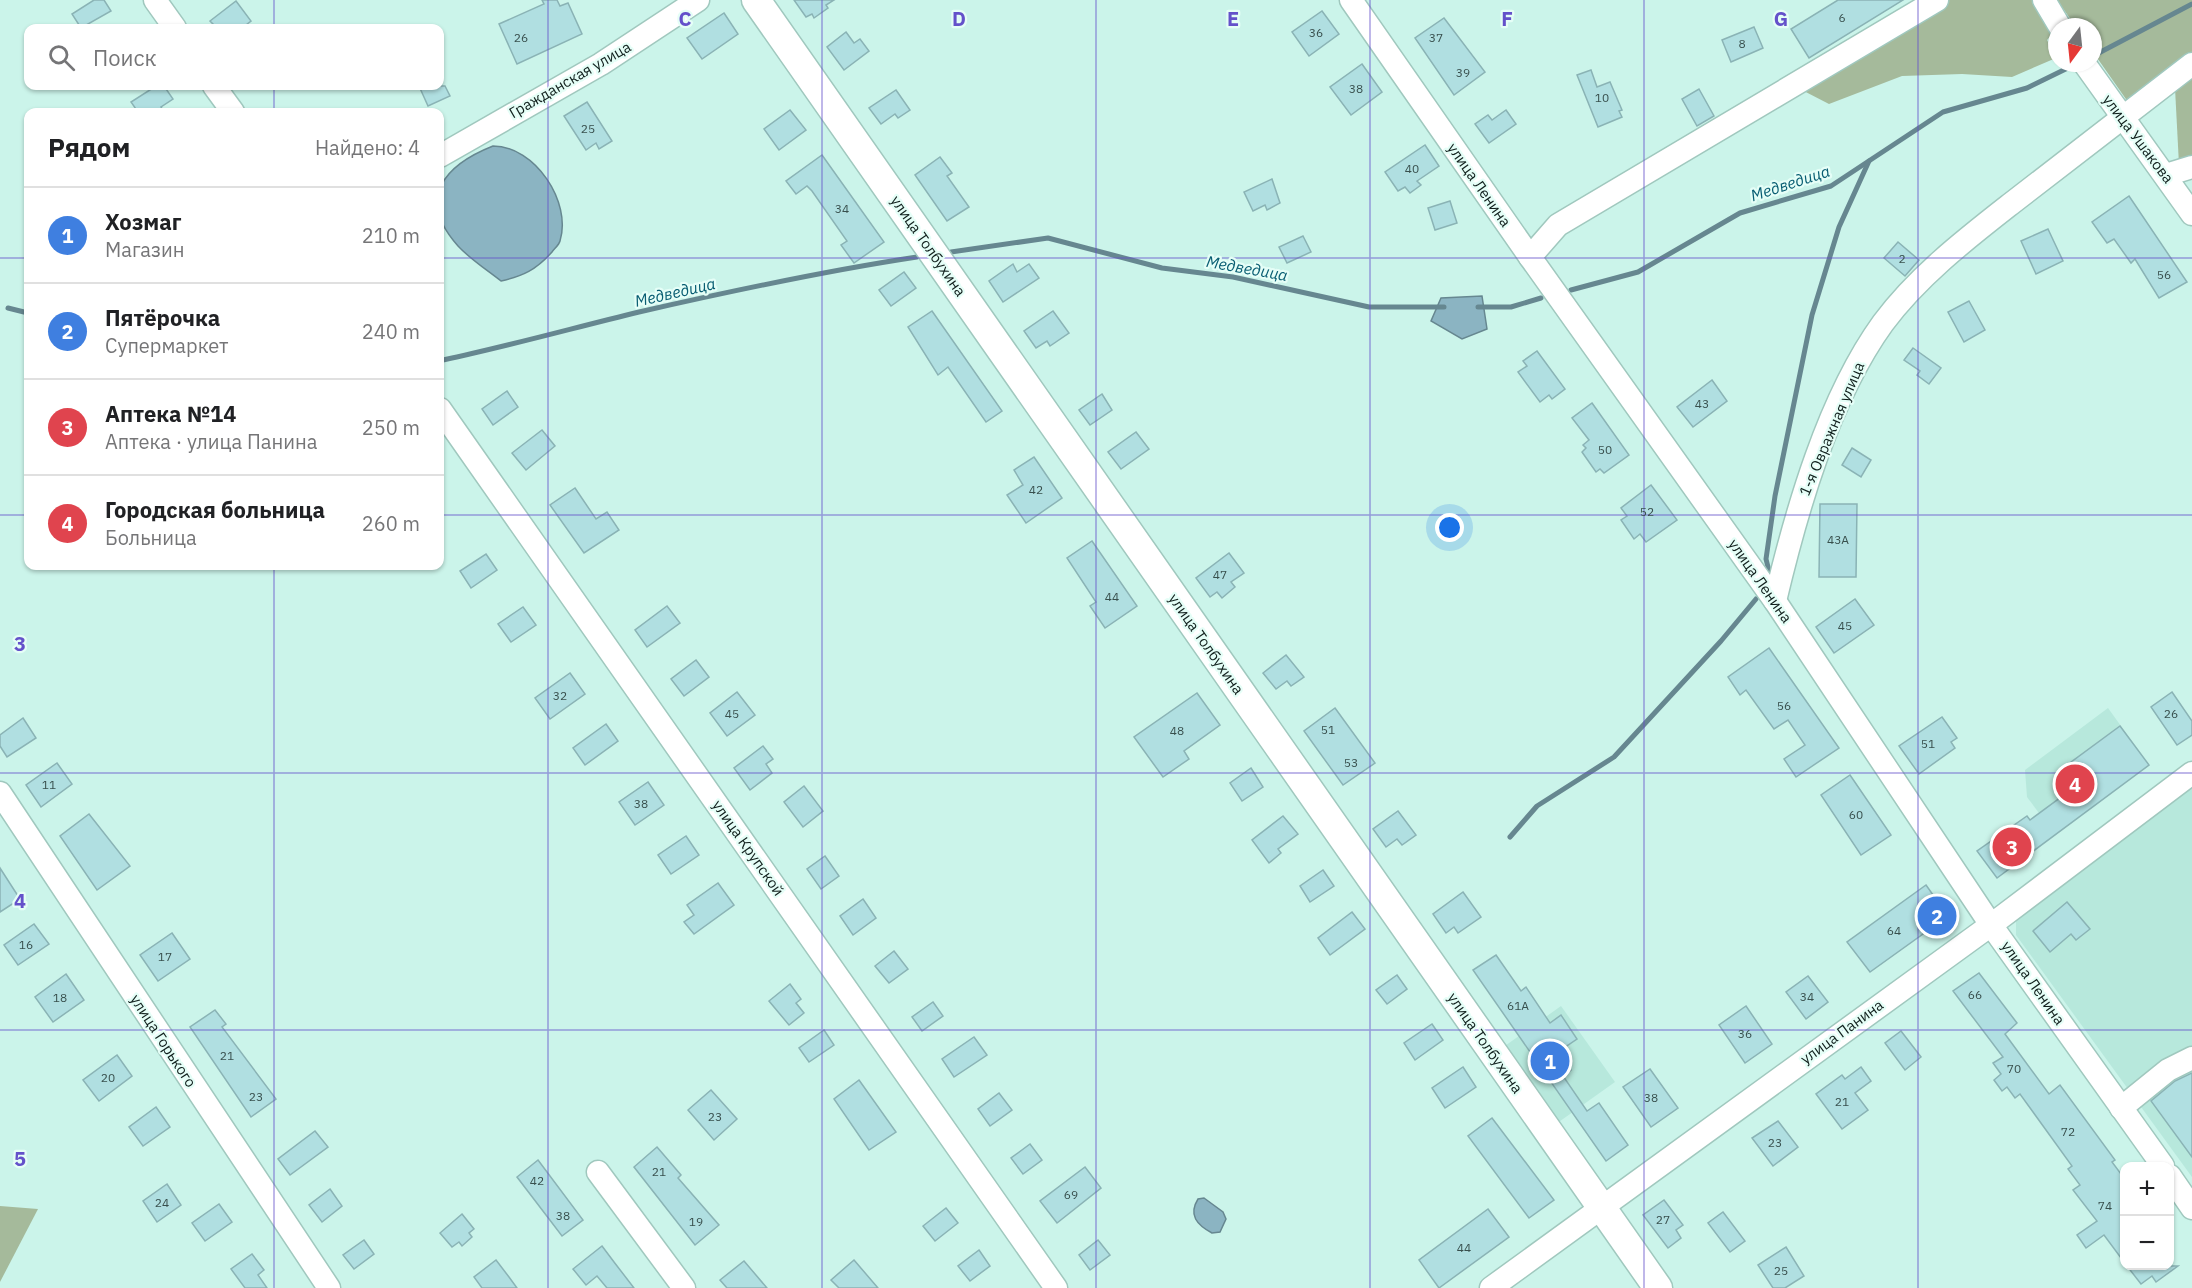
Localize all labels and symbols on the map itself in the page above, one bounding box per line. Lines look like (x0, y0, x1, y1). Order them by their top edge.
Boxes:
text: C (678, 5, 692, 32)
text: D (952, 5, 966, 32)
text: E (1227, 5, 1239, 32)
text: F (1501, 5, 1513, 32)
text: G (1774, 5, 1788, 32)
house number: 6 (1838, 10, 1846, 25)
north arrow (2048, 18, 2102, 72)
house number: 36 (1309, 25, 1323, 40)
house number: 26 (514, 30, 528, 45)
house number: 37 (1429, 30, 1443, 45)
house number: 8 (1738, 36, 1746, 51)
street label: Гражданская улица (505, 37, 634, 122)
house number: 39 (1456, 65, 1470, 80)
house number: 38 (1349, 81, 1363, 96)
house number: 10 (1595, 90, 1609, 105)
street label: улица Ушакова (2099, 91, 2178, 187)
house number: 25 (581, 121, 595, 136)
street label: улица Ленина (1444, 139, 1515, 230)
house number: 40 (1405, 161, 1419, 176)
water label: Медведица (1748, 161, 1832, 205)
street label: улица Толбухина (887, 192, 970, 300)
house number: 34 (835, 201, 849, 216)
water label: Медведица (1205, 251, 1289, 285)
house number: 2 (1898, 251, 1906, 266)
house number: 56 (2157, 267, 2171, 282)
water label: Медведица (633, 273, 717, 311)
street label: 1-я Овражная улица (1795, 359, 1868, 499)
house number: 43 (1695, 396, 1709, 411)
house number: 50 (1598, 442, 1612, 457)
house number: 42 (1029, 482, 1043, 497)
house number: 52 (1640, 504, 1654, 519)
your location (1435, 513, 1464, 542)
house number: 43А (1827, 532, 1849, 547)
street label: улица Ленина (1725, 535, 1796, 626)
house number: 47 (1213, 567, 1227, 582)
house number: 44 (1105, 589, 1119, 604)
street label: улица Толбухина (1165, 590, 1248, 698)
house number: 45 (1838, 618, 1852, 633)
text: 3 (14, 630, 26, 657)
house number: 32 (553, 688, 567, 703)
house number: 56 (1777, 698, 1791, 713)
house number: 45 (725, 706, 739, 721)
house number: 26 (2164, 706, 2178, 721)
house number: 51 (1321, 722, 1335, 737)
house number: 48 (1170, 723, 1184, 738)
house number: 51 (1921, 736, 1935, 751)
house number: 53 (1344, 755, 1358, 770)
pin: 4 (2056, 762, 2094, 806)
house number: 11 (42, 777, 56, 792)
house number: 38 (634, 796, 648, 811)
street label: улица Крупской (708, 796, 788, 899)
house number: 60 (1849, 807, 1863, 822)
pin: 3 (1992, 824, 2032, 870)
text: 4 (14, 887, 26, 914)
pin: 2 (1918, 894, 1956, 938)
house number: 64 (1887, 923, 1901, 938)
house number: 16 (19, 937, 33, 952)
street label: улица Ленина (1998, 937, 2069, 1028)
house number: 17 (158, 949, 172, 964)
house number: 66 (1968, 987, 1982, 1002)
street label: улица Толбухина (1444, 989, 1527, 1097)
house number: 34 (1800, 989, 1814, 1004)
house number: 18 (53, 990, 67, 1005)
street label: улица Горького (126, 991, 201, 1091)
street label: улица Панина (1796, 995, 1887, 1068)
house number: 61А (1507, 998, 1529, 1013)
house number: 36 (1738, 1026, 1752, 1041)
pin: 1 (1530, 1038, 1570, 1084)
house number: 21 (220, 1048, 234, 1063)
house number: 70 (2007, 1061, 2021, 1076)
house number: 20 (101, 1070, 115, 1085)
house number: 23 (249, 1089, 263, 1104)
house number: 38 (1644, 1090, 1658, 1105)
house number: 21 (1835, 1094, 1849, 1109)
house number: 23 (708, 1109, 722, 1124)
house number: 72 (2061, 1124, 2075, 1139)
house number: 23 (1768, 1135, 1782, 1150)
text: 5 (14, 1145, 26, 1172)
house number: 21 (652, 1164, 666, 1179)
house number: 42 (530, 1173, 544, 1188)
house number: 69 (1064, 1187, 1078, 1202)
house number: 24 (155, 1195, 169, 1210)
house number: 74 (2098, 1198, 2112, 1213)
house number: 38 (556, 1208, 570, 1223)
house number: 27 (1656, 1212, 1670, 1227)
house number: 19 (689, 1214, 703, 1229)
house number: 44 (1457, 1240, 1471, 1255)
house number: 25 (1774, 1263, 1788, 1278)

